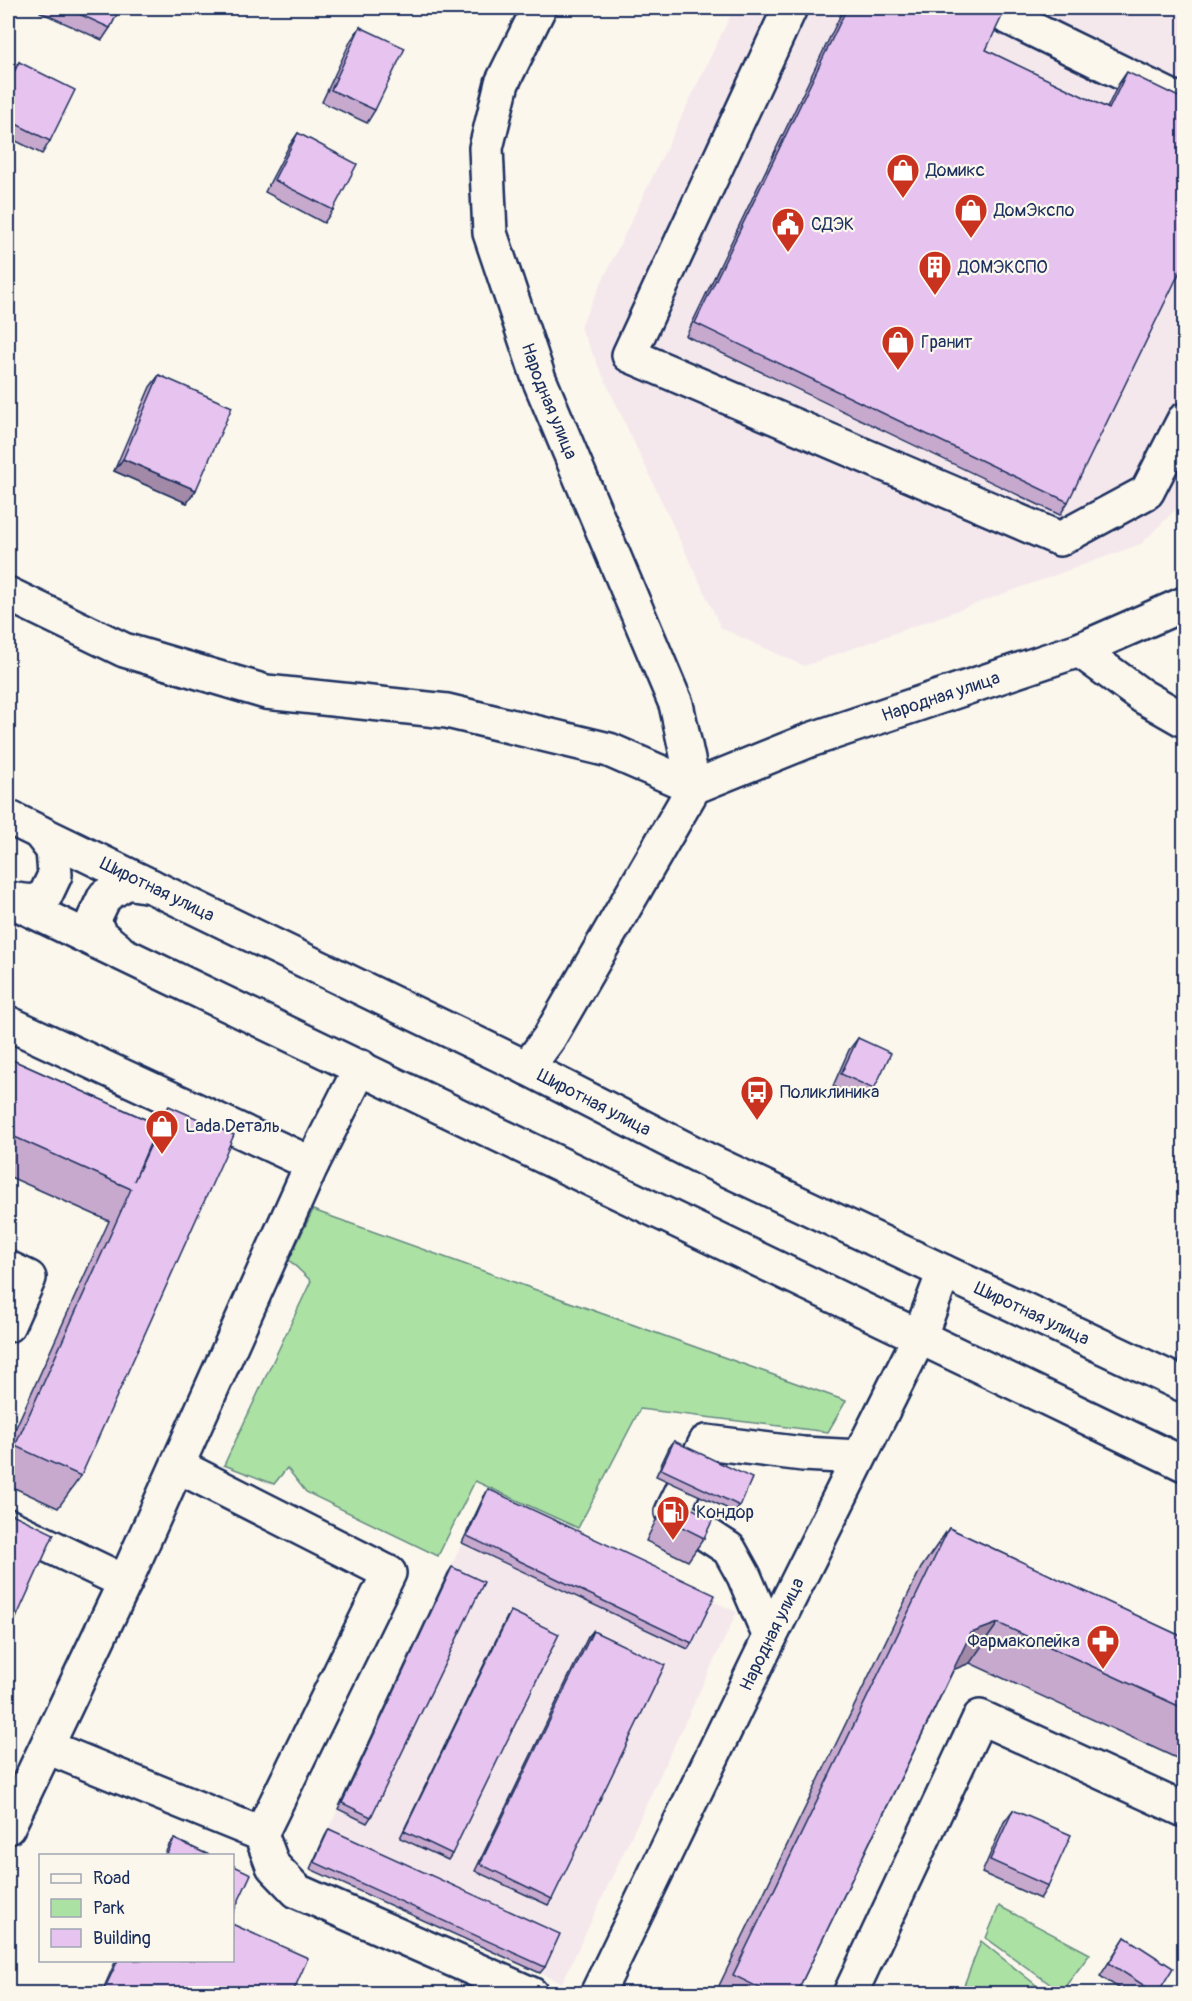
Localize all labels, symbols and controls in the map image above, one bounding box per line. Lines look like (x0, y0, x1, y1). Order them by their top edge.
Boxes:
shop icon: Домикс (885, 152, 921, 199)
place label: Домикс (925, 159, 985, 182)
shop icon: ДомЭкспо (953, 192, 989, 239)
place label: ДомЭкспо (993, 199, 1075, 222)
public building icon: СДЭК (770, 206, 806, 253)
place label: СДЭК (811, 213, 854, 236)
building icon: ДОМЭКСПО (917, 249, 953, 296)
place label: ДОМЭКСПО (957, 256, 1048, 279)
shop icon: Гранит (880, 324, 916, 371)
place label: Гранит (921, 331, 973, 354)
street label: Народная улица (516, 340, 583, 463)
street label: Народная улица (879, 666, 1003, 727)
street label: Широтная улица (96, 852, 218, 927)
street label: Широтная улица (533, 1064, 655, 1141)
bus stop icon: Поликлиника (739, 1074, 775, 1121)
place label: Поликлиника (780, 1081, 879, 1104)
shop icon: Lada Dеталь (144, 1108, 180, 1155)
place label: Lada Dеталь (185, 1115, 280, 1138)
street label: Широтная улица (971, 1277, 1093, 1351)
fuel station icon: Кондор (655, 1494, 691, 1541)
place label: Кондор (696, 1501, 754, 1524)
street label: Народная улица (735, 1574, 810, 1695)
pharmacy icon: Фармакопейка (1085, 1623, 1121, 1670)
place label: Фармакопейка (968, 1630, 1080, 1653)
legend (39, 1854, 234, 1962)
text: Road (93, 1867, 130, 1890)
text: Park (93, 1897, 125, 1920)
text: Building (93, 1927, 151, 1950)

